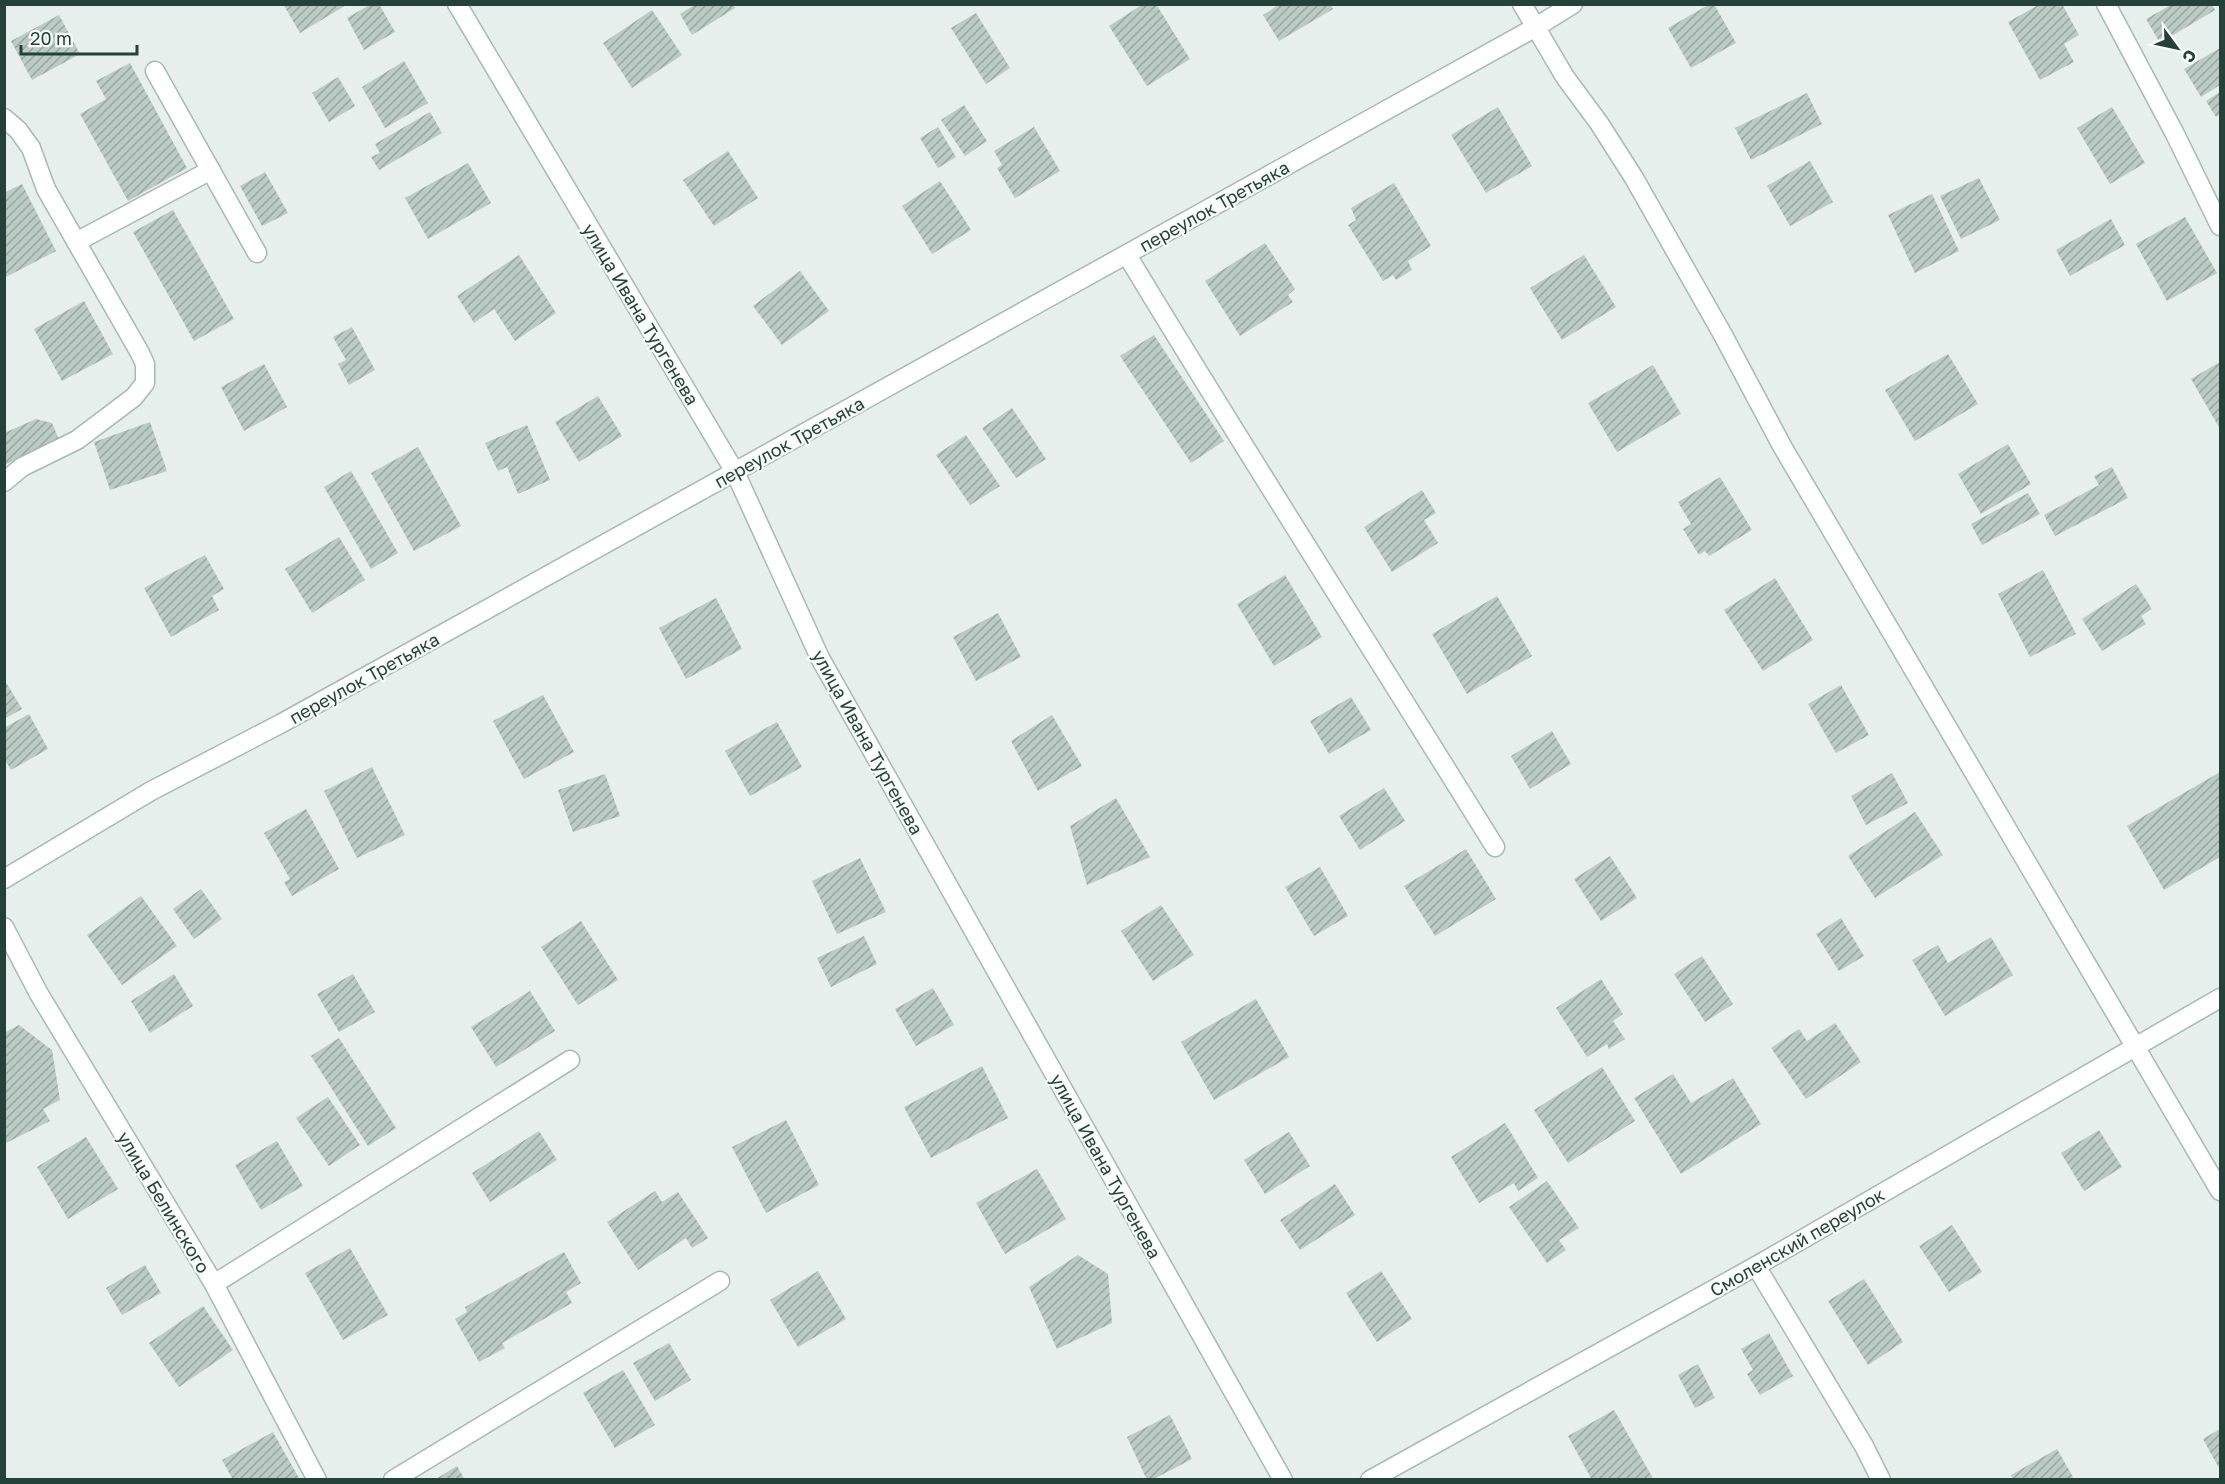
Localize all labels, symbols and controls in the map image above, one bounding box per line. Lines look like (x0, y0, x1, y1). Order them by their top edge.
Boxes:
scale bar (21, 18, 136, 56)
north arrow (2147, 18, 2207, 78)
text: 20 m (30, 27, 72, 49)
text: С (2178, 46, 2201, 66)
street label: переулок Третьяка (1135, 156, 1293, 256)
street label: улица Ивана Тургенева (578, 219, 704, 409)
street label: переулок Третьяка (710, 392, 868, 492)
street label: переулок Третьяка (285, 628, 443, 728)
street label: улица Ивана Тургенева (808, 646, 928, 838)
street label: улица Ивана Тургенева (1046, 1070, 1166, 1262)
street label: улица Белинского (113, 1127, 215, 1277)
street label: Смоленский переулок (1706, 1183, 1888, 1301)

